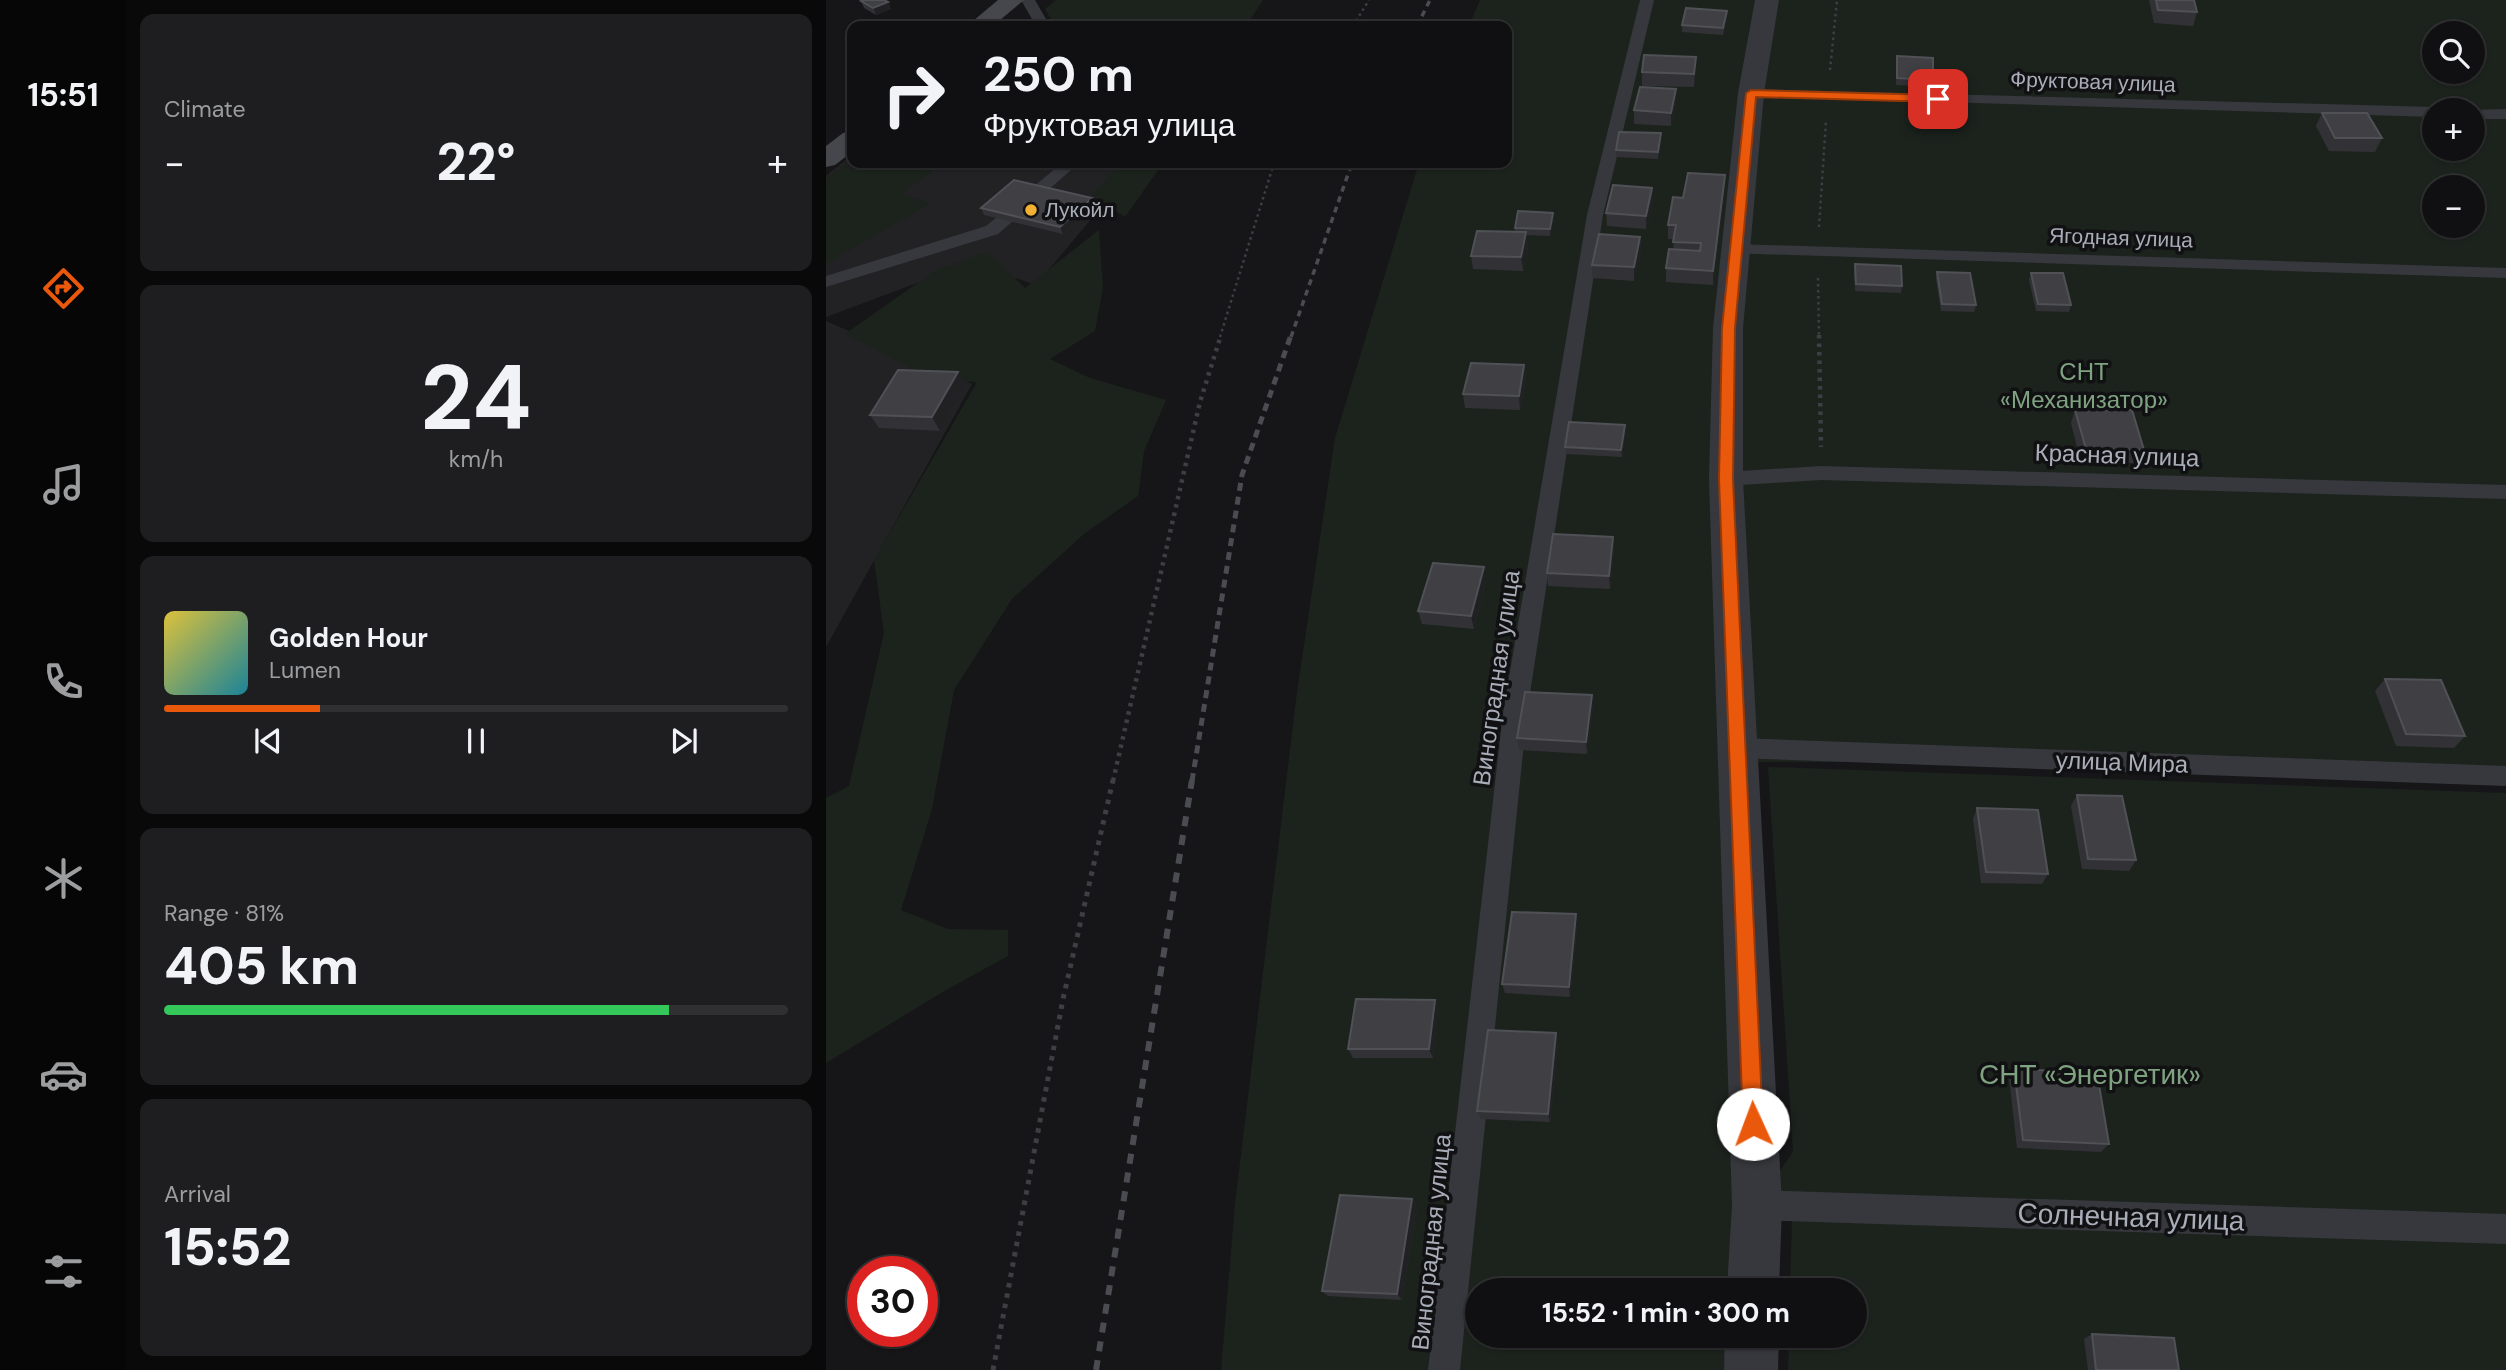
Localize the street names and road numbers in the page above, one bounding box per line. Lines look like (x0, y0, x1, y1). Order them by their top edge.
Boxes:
street label: Фруктовая улица (2010, 65, 2177, 99)
street label: Ягодная улица (2049, 221, 2194, 255)
street label: Красная улица (2034, 437, 2200, 473)
street label: Виноградная улица (1466, 568, 1527, 788)
street label: улица Мира (2055, 744, 2189, 780)
street label: Виноградная улица (1404, 1132, 1458, 1352)
street label: Солнечная улица (2017, 1195, 2245, 1239)

